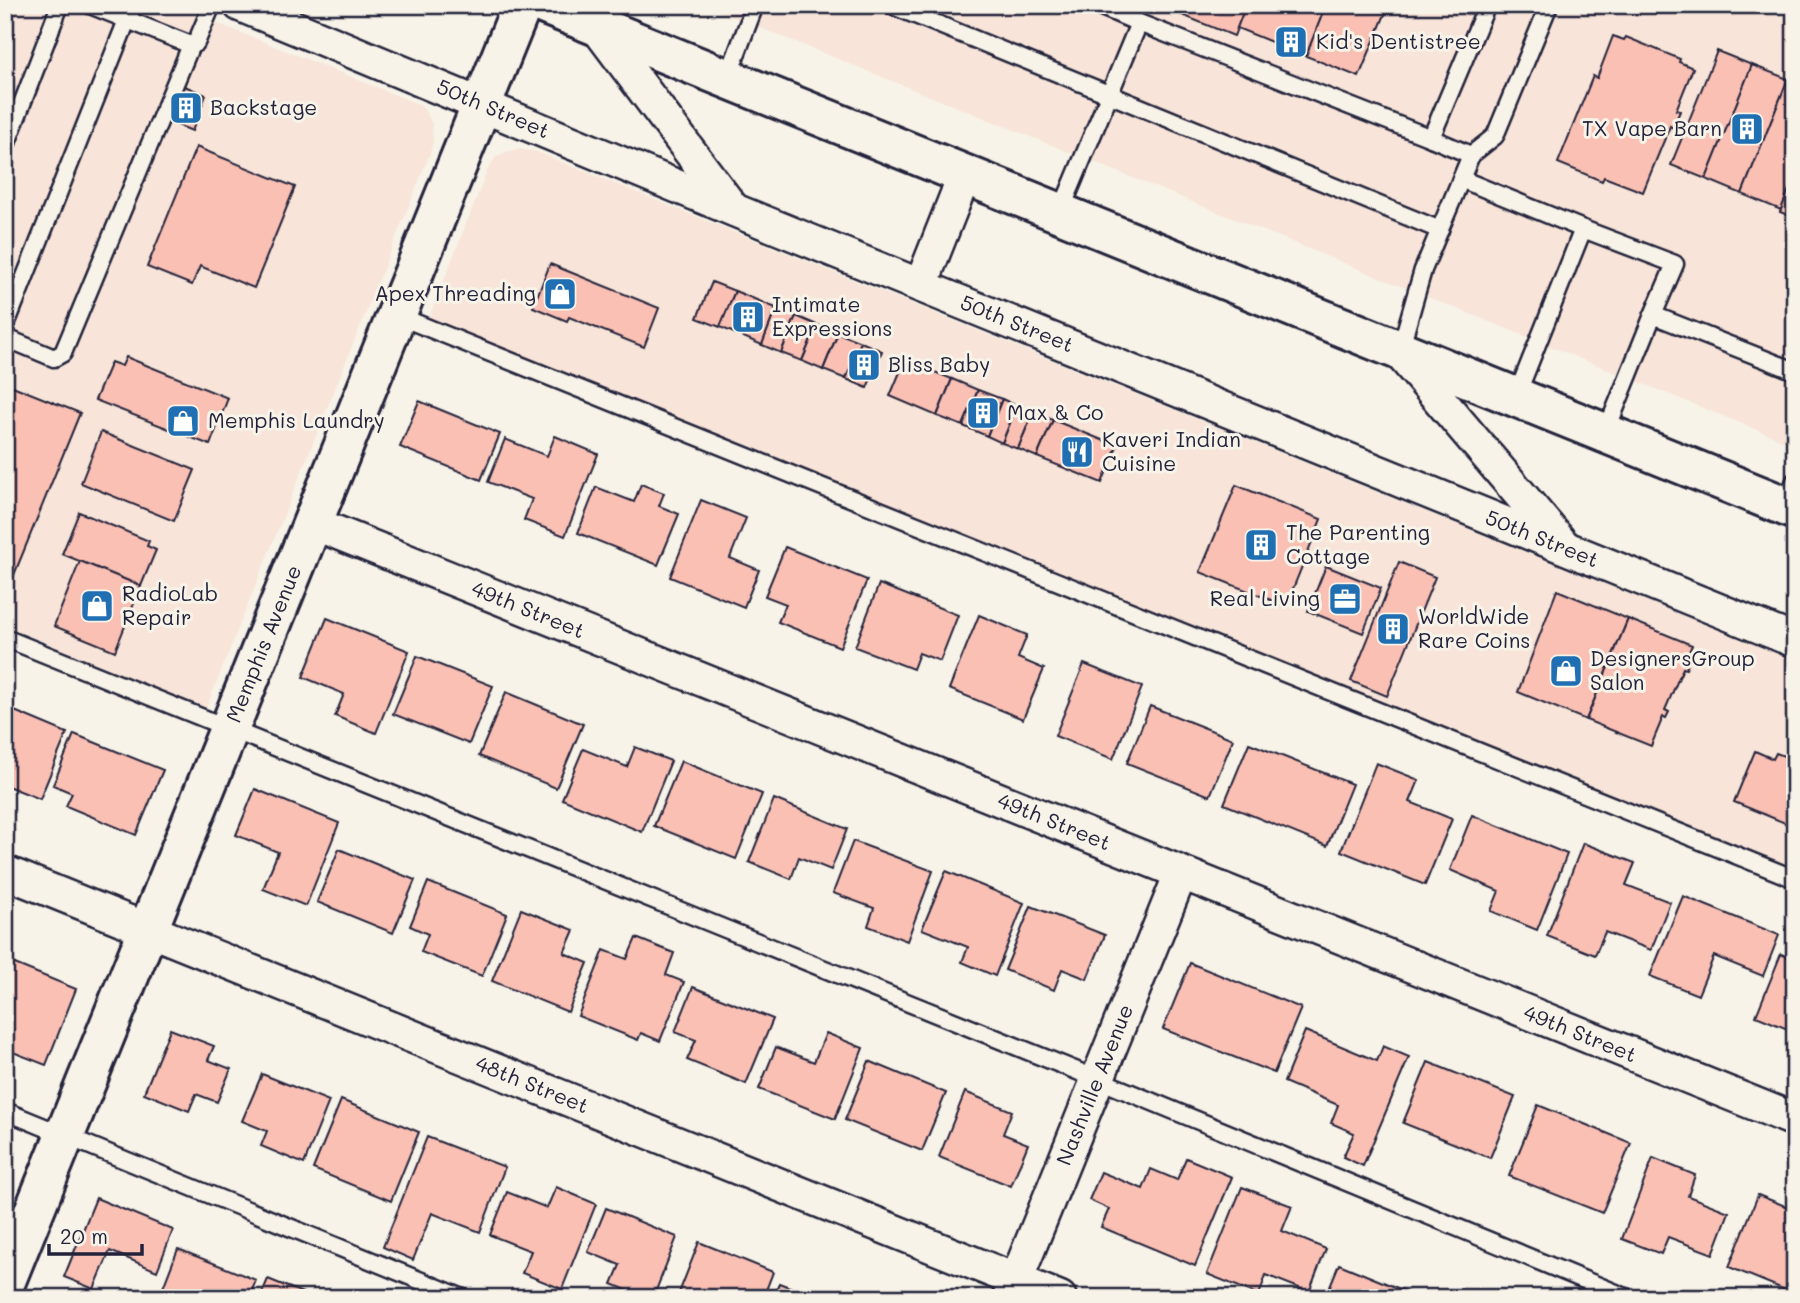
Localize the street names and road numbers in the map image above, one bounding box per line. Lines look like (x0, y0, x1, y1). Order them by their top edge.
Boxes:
street label: 50th Street (433, 72, 554, 143)
street label: 50th Street (957, 288, 1078, 358)
street label: 50th Street (1482, 503, 1603, 573)
street label: Memphis Avenue (219, 561, 306, 726)
street label: 49th Street (468, 574, 589, 643)
street label: 49th Street (994, 786, 1115, 855)
street label: 49th Street (1520, 998, 1641, 1067)
street label: Nashville Avenue (1049, 1000, 1138, 1169)
street label: 48th Street (472, 1049, 593, 1119)

